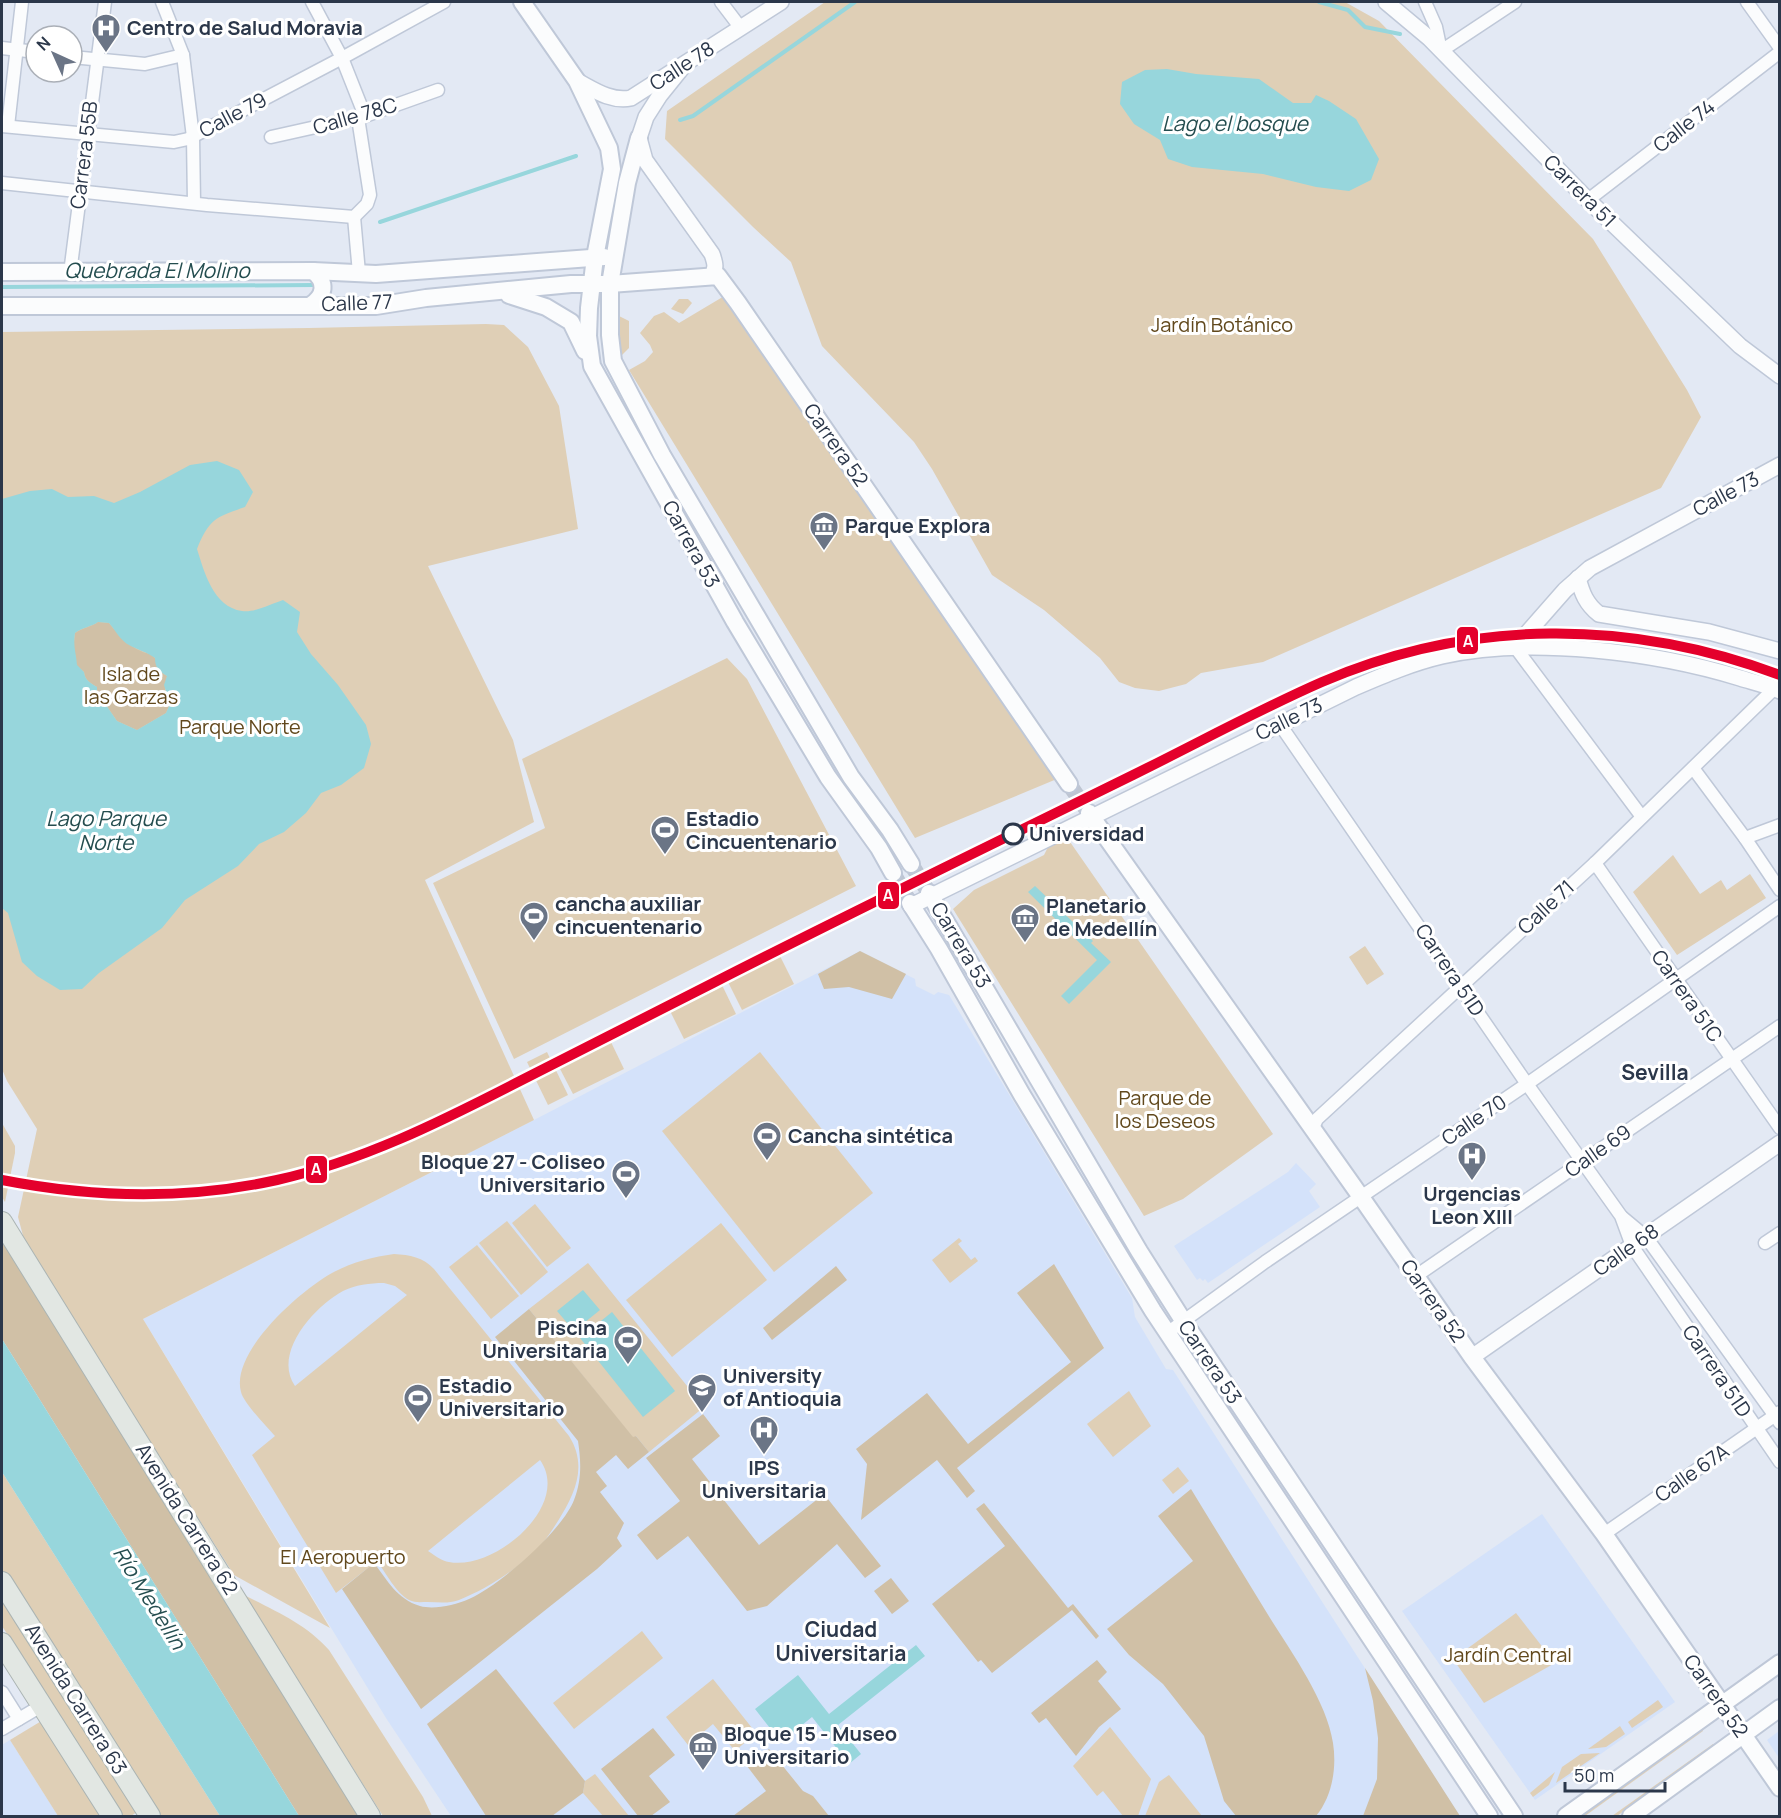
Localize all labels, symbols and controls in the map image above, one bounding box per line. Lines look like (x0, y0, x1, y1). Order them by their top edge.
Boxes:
hospital icon: Centro de Salud Moravia (90, 12, 122, 54)
place label: Centro de Salud Moravia (127, 14, 363, 41)
north arrow (24, 24, 84, 84)
text: N (32, 32, 55, 55)
street label: Calle 78 (644, 35, 719, 97)
street label: Calle 79 (194, 86, 271, 144)
street label: Calle 78C (310, 91, 400, 140)
street label: Calle 74 (1647, 93, 1720, 158)
street label: Carrera 55B (63, 99, 104, 210)
water label: Lago el bosque (1162, 109, 1310, 137)
street label: Carrera 51 (1538, 148, 1623, 233)
water label: Quebrada El Molino (64, 256, 251, 284)
street label: Calle 77 (321, 288, 393, 317)
park label: Jardín Botánico (1151, 311, 1293, 338)
street label: Carrera 52 (798, 398, 875, 492)
street label: Calle 73 (1688, 465, 1764, 522)
street label: Carrera 53 (656, 495, 726, 592)
museum icon: Parque Explora (808, 510, 840, 552)
place label: Parque Explora (845, 512, 990, 539)
line badge: A (1456, 626, 1479, 655)
text: A (1463, 630, 1474, 652)
park label: Isla de las Garzas (84, 660, 178, 710)
street label: Calle 73 (1251, 691, 1327, 746)
park label: Parque Norte (179, 713, 301, 740)
water label: Lago Parque Norte (46, 804, 168, 856)
place label: Estadio Cincuentenario (686, 805, 837, 855)
sports icon: Estadio Cincuentenario (649, 814, 681, 856)
place label: Universidad (1029, 820, 1144, 847)
marker: Universidad (1002, 823, 1024, 845)
street label: Calle 71 (1511, 873, 1580, 940)
line badge: A (877, 881, 900, 910)
text: A (883, 884, 894, 906)
place label: cancha auxiliar cincuentenario (555, 890, 702, 940)
place label: Planetario de Medellín (1046, 892, 1157, 942)
street label: Carrera 53 (925, 897, 998, 993)
sports icon: cancha auxiliar cincuentenario (518, 900, 550, 942)
museum icon: Planetario de Medellín (1009, 902, 1041, 944)
street label: Carrera 51D (1410, 918, 1491, 1021)
street label: Carrera 51C (1646, 944, 1729, 1047)
district label: Sevilla (1621, 1058, 1689, 1086)
park label: Parque de los Deseos (1115, 1084, 1215, 1134)
street label: Calle 70 (1436, 1088, 1511, 1151)
street label: Calle 69 (1559, 1118, 1636, 1183)
sports icon: Cancha sintética (751, 1120, 783, 1162)
place label: Cancha sintética (788, 1122, 953, 1149)
hospital icon: Urgencias Leon XIII (1456, 1140, 1488, 1182)
place label: Bloque 27 - Coliseo Universitario (421, 1148, 605, 1198)
line badge: A (305, 1155, 328, 1184)
text: A (311, 1158, 322, 1180)
sports icon: Bloque 27 - Coliseo Universitario (610, 1158, 642, 1200)
place label: Urgencias Leon XIII (1423, 1180, 1521, 1230)
street label: Calle 68 (1587, 1217, 1664, 1282)
street label: Carrera 52 (1395, 1254, 1472, 1348)
place label: Piscina Universitaria (482, 1314, 607, 1364)
street label: Carrera 53 (1172, 1314, 1248, 1409)
street label: Carrera 51D (1677, 1319, 1758, 1422)
sports icon: Piscina Universitaria (612, 1324, 644, 1366)
place label: University of Antioquia (723, 1362, 841, 1412)
place label: Estadio Universitario (439, 1372, 564, 1422)
school or university icon: University of Antioquia (686, 1372, 718, 1414)
sports icon: Estadio Universitario (402, 1382, 434, 1424)
hospital icon: IPS Universitaria (748, 1414, 780, 1456)
street label: Calle 67A (1649, 1437, 1734, 1508)
street label: Avenida Carrera 62 (130, 1438, 245, 1599)
place label: IPS Universitaria (702, 1454, 826, 1504)
water label: Río Medellín (107, 1541, 193, 1656)
park label: El Aeropuerto (280, 1543, 406, 1570)
district label: Ciudad Universitaria (776, 1615, 906, 1667)
street label: Avenida Carrera 63 (19, 1618, 134, 1779)
park label: Jardín Central (1444, 1641, 1572, 1668)
street label: Carrera 52 (1678, 1649, 1755, 1743)
place label: Bloque 15 - Museo Universitario (724, 1720, 897, 1770)
museum icon: Bloque 15 - Museo Universitario (687, 1730, 719, 1772)
scale bar (1565, 1755, 1666, 1793)
text: 50 m (1574, 1763, 1614, 1787)

